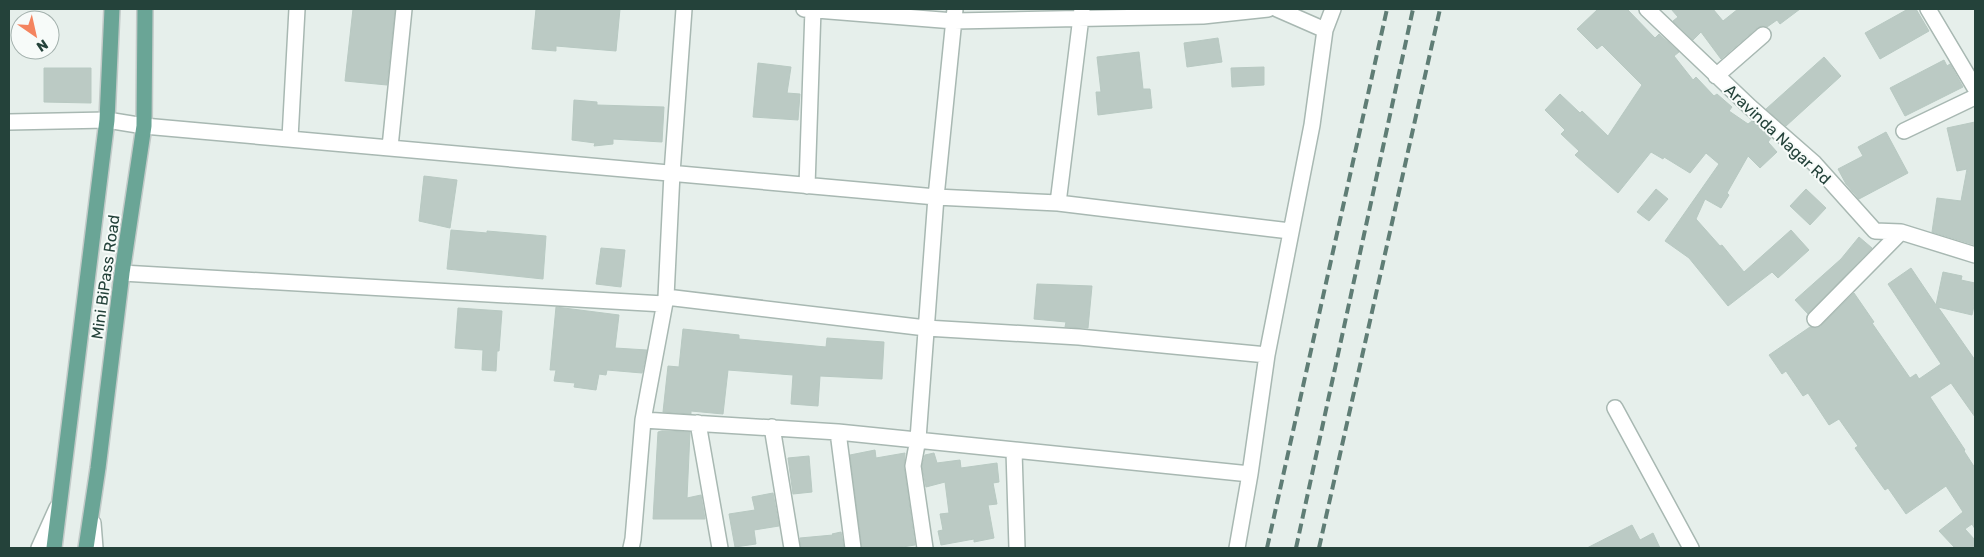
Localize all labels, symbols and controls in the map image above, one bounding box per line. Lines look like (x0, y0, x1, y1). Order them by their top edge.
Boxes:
north arrow (10, 10, 60, 60)
text: N (33, 35, 51, 55)
street label: Aravinda Nagar Rd (1721, 80, 1835, 188)
street label: Mini BiPass Road (87, 213, 124, 341)

